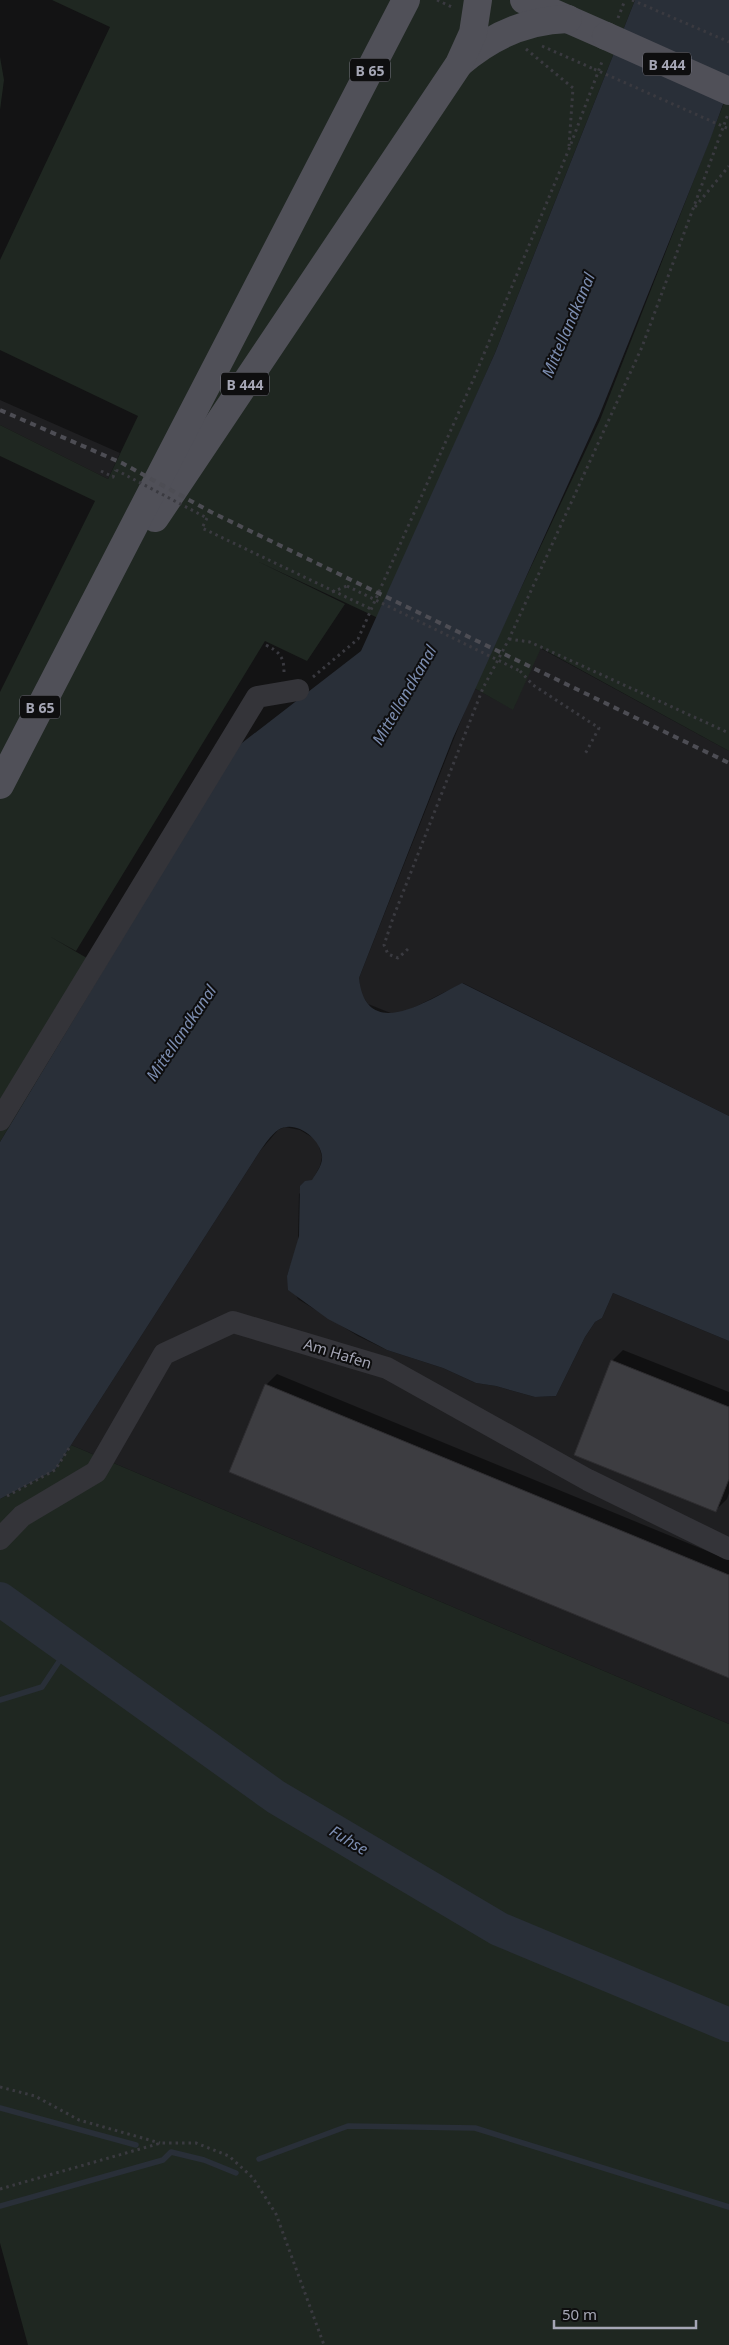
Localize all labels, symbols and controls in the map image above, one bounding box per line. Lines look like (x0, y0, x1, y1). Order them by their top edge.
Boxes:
road number: B 444 (643, 52, 691, 76)
road number: B 65 (350, 58, 390, 82)
water label: Mittellandkanal (536, 269, 600, 381)
road number: B 444 (221, 372, 269, 396)
water label: Mittellandkanal (367, 640, 442, 749)
road number: B 65 (20, 696, 60, 719)
water label: Mittellandkanal (141, 980, 222, 1085)
street label: Am Hafen (302, 1333, 374, 1373)
water label: Fuhse (326, 1820, 372, 1860)
scale bar (554, 2298, 696, 2330)
text: 50 m (562, 2304, 597, 2324)

